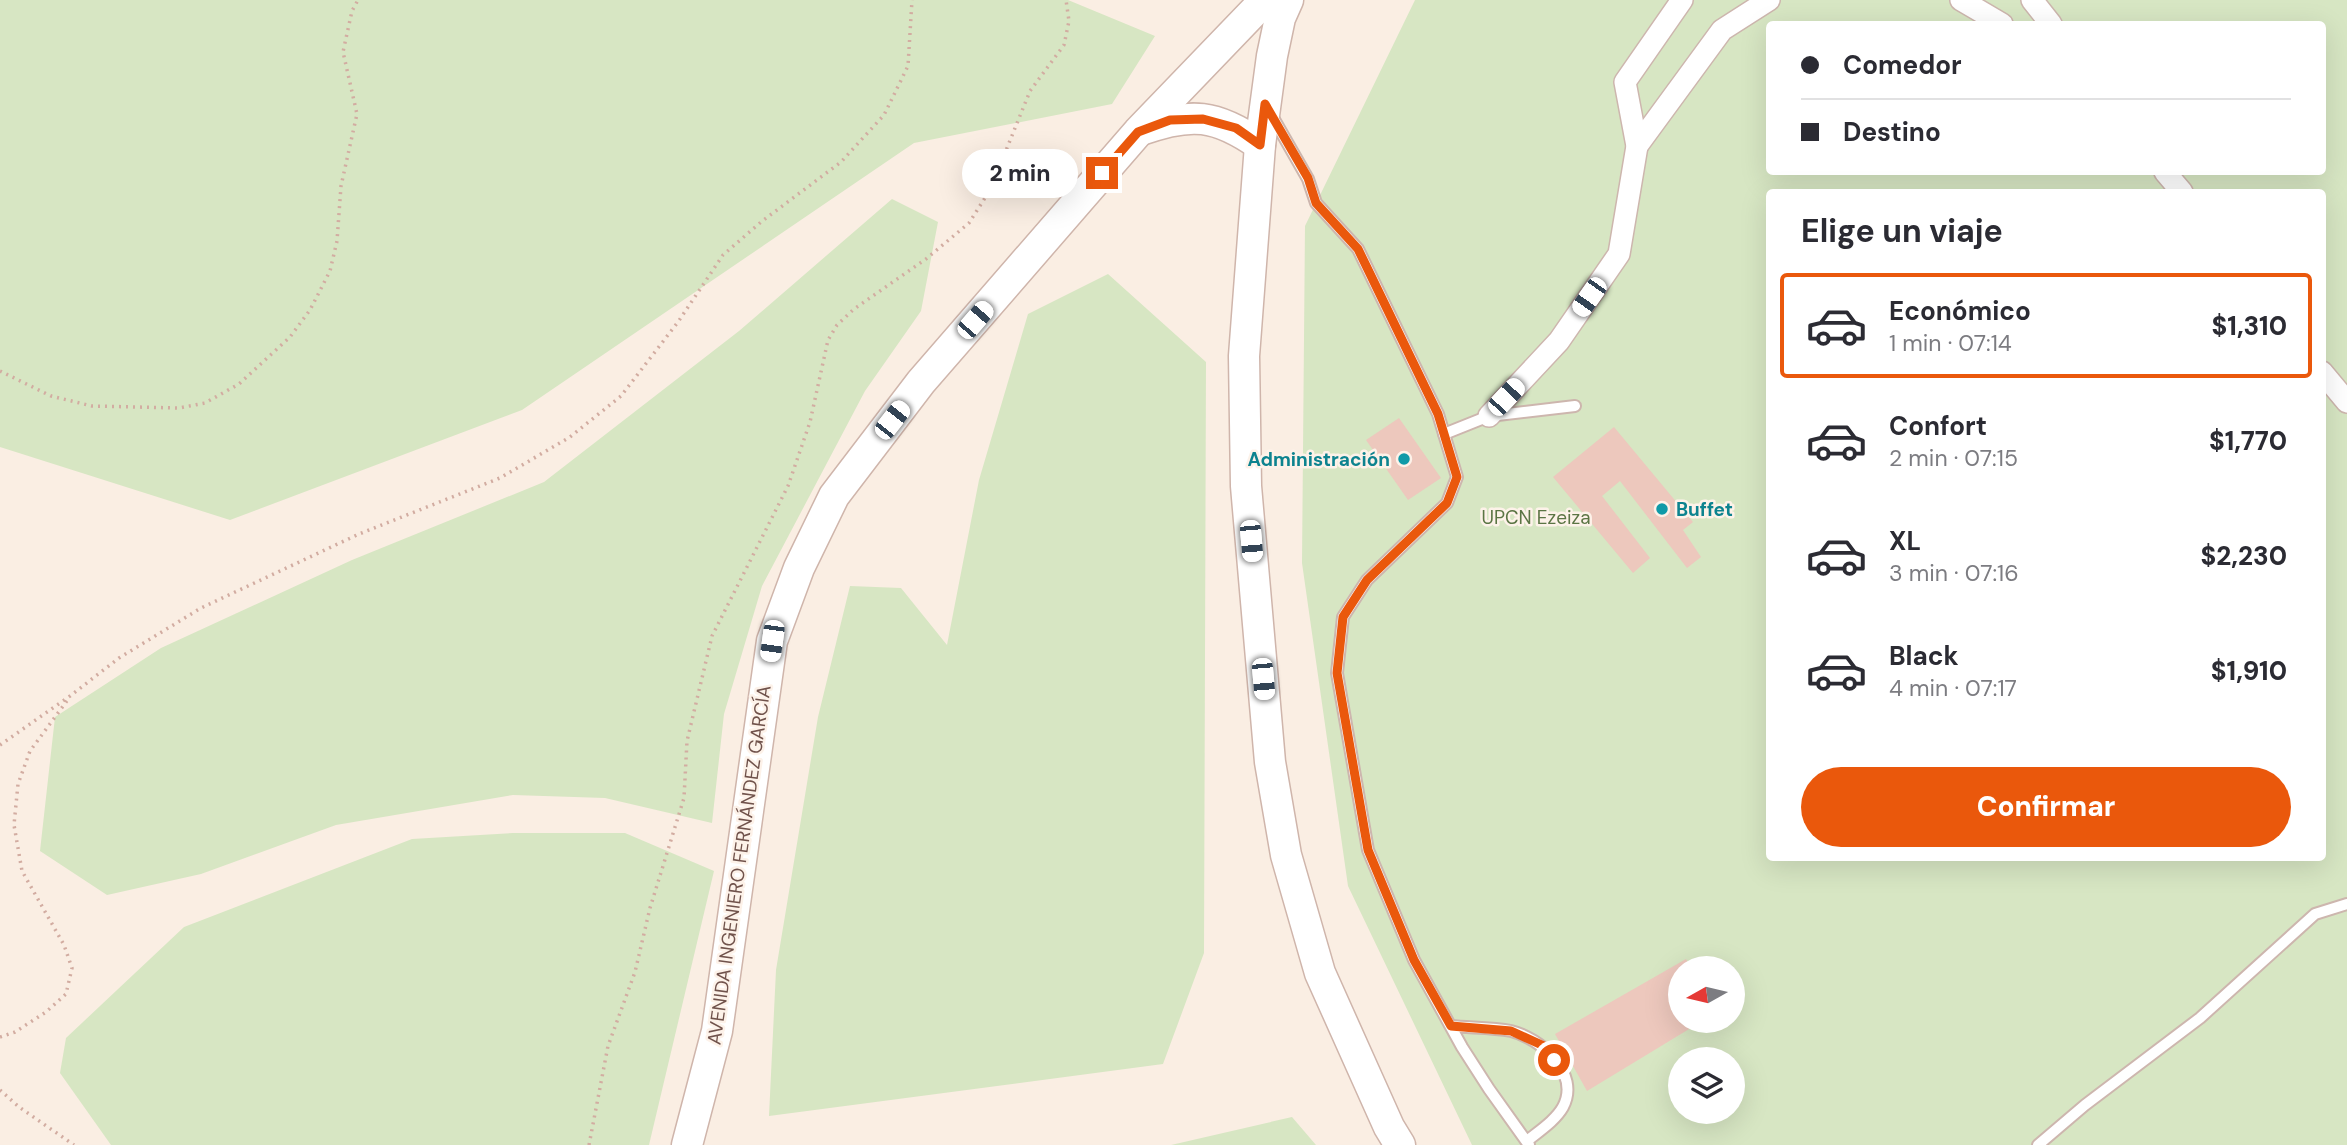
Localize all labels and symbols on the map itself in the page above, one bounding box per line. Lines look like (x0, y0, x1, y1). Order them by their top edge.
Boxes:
callout: 2 min (962, 148, 1078, 198)
route end (1086, 157, 1118, 189)
car (1569, 274, 1610, 320)
car (954, 297, 997, 343)
car (1484, 374, 1529, 420)
car (871, 397, 914, 443)
place label: Administración (1247, 447, 1390, 472)
marker: Administración (1396, 451, 1412, 467)
place label: Buffet (1676, 497, 1733, 522)
marker: Buffet (1654, 501, 1670, 517)
park label: UPCN Ezeiza (1481, 505, 1591, 530)
car (1239, 519, 1264, 563)
car (759, 619, 786, 663)
car (1251, 657, 1276, 701)
street label: AVENIDA INGENIERO FERNÁNDEZ GARCÍA (701, 683, 777, 1046)
north arrow (1668, 956, 1745, 1032)
route start (1538, 1044, 1570, 1076)

